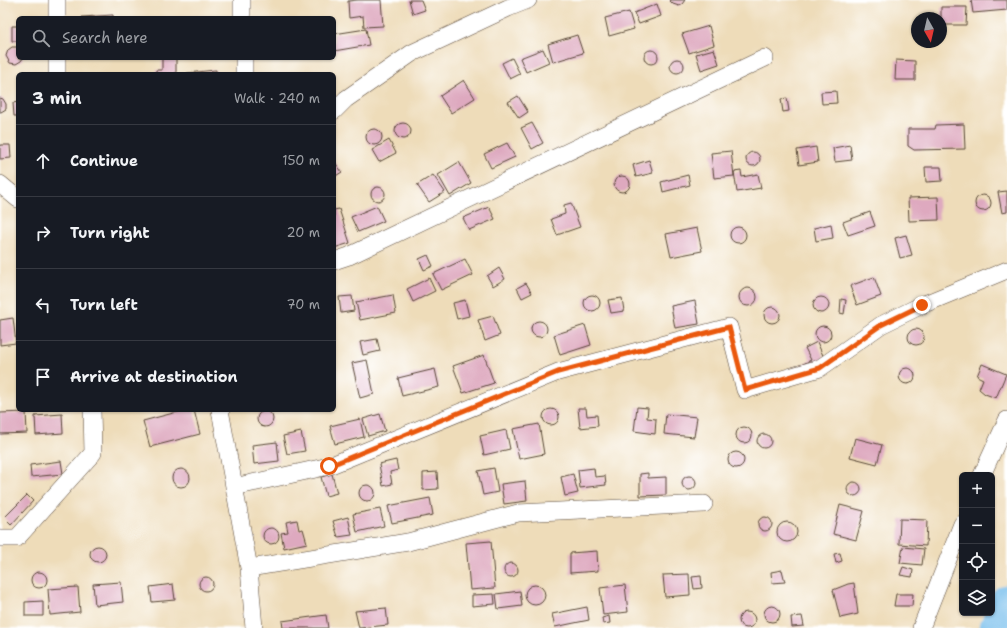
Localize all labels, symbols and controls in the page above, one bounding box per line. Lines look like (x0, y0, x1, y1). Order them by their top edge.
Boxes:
north arrow (911, 12, 947, 48)
search box (16, 16, 336, 60)
icon: search (30, 27, 52, 49)
text: Search here (62, 28, 148, 48)
text: 3 min (32, 87, 82, 109)
text: Walk · 240 m (234, 90, 320, 107)
icon: ahead (32, 150, 54, 172)
text: Continue (70, 151, 138, 171)
text: 150 m (282, 152, 320, 169)
icon: right (32, 222, 54, 244)
text: Turn right (70, 223, 150, 243)
text: 20 m (287, 224, 320, 241)
icon: left (32, 294, 54, 316)
text: Turn left (70, 295, 138, 315)
text: 70 m (286, 296, 320, 313)
route end (913, 296, 931, 314)
icon: arrive (32, 366, 54, 388)
text: Arrive at destination (70, 367, 238, 387)
route start (320, 457, 338, 475)
map controls (959, 472, 995, 616)
button: + (959, 472, 995, 508)
button: − (959, 508, 995, 544)
button: locate (959, 544, 995, 580)
button: layers (959, 580, 995, 616)

